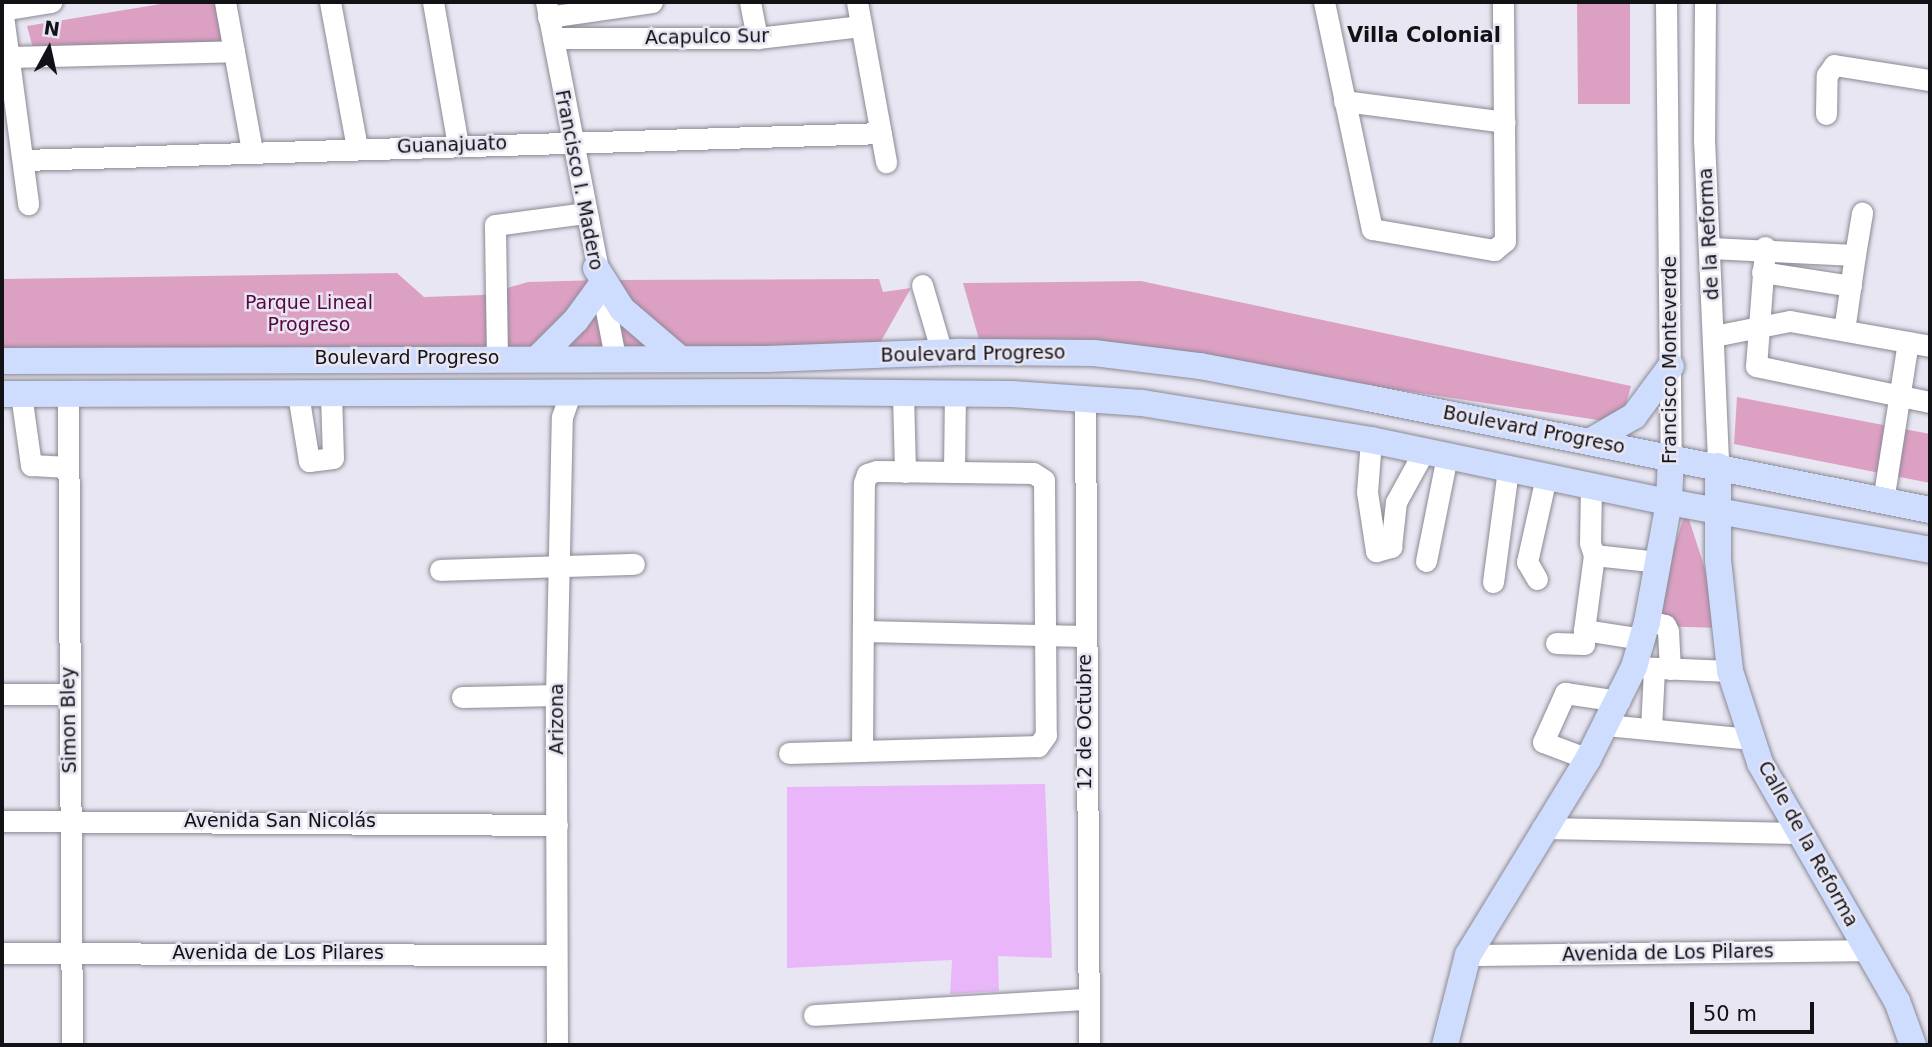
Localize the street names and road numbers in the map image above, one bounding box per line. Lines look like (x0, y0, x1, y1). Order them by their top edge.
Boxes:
street label: Acapulco Sur (645, 25, 769, 49)
street label: Francisco I. Madero (550, 88, 608, 272)
street label: Guanajuato (397, 132, 507, 158)
street label: de la Reforma (1694, 167, 1724, 301)
street label: Francisco Monteverde (1659, 256, 1681, 464)
street label: Boulevard Progreso (880, 341, 1066, 367)
street label: Boulevard Progreso (315, 347, 499, 369)
street label: Boulevard Progreso (1441, 401, 1627, 459)
street label: 12 de Octubre (1074, 654, 1096, 790)
street label: Simon Bley (57, 666, 81, 774)
street label: Arizona (546, 683, 568, 755)
street label: Calle de la Reforma (1753, 757, 1863, 931)
street label: Avenida San Nicolás (184, 810, 376, 832)
street label: Avenida de Los Pilares (1562, 940, 1774, 966)
street label: Avenida de Los Pilares (172, 942, 384, 964)

